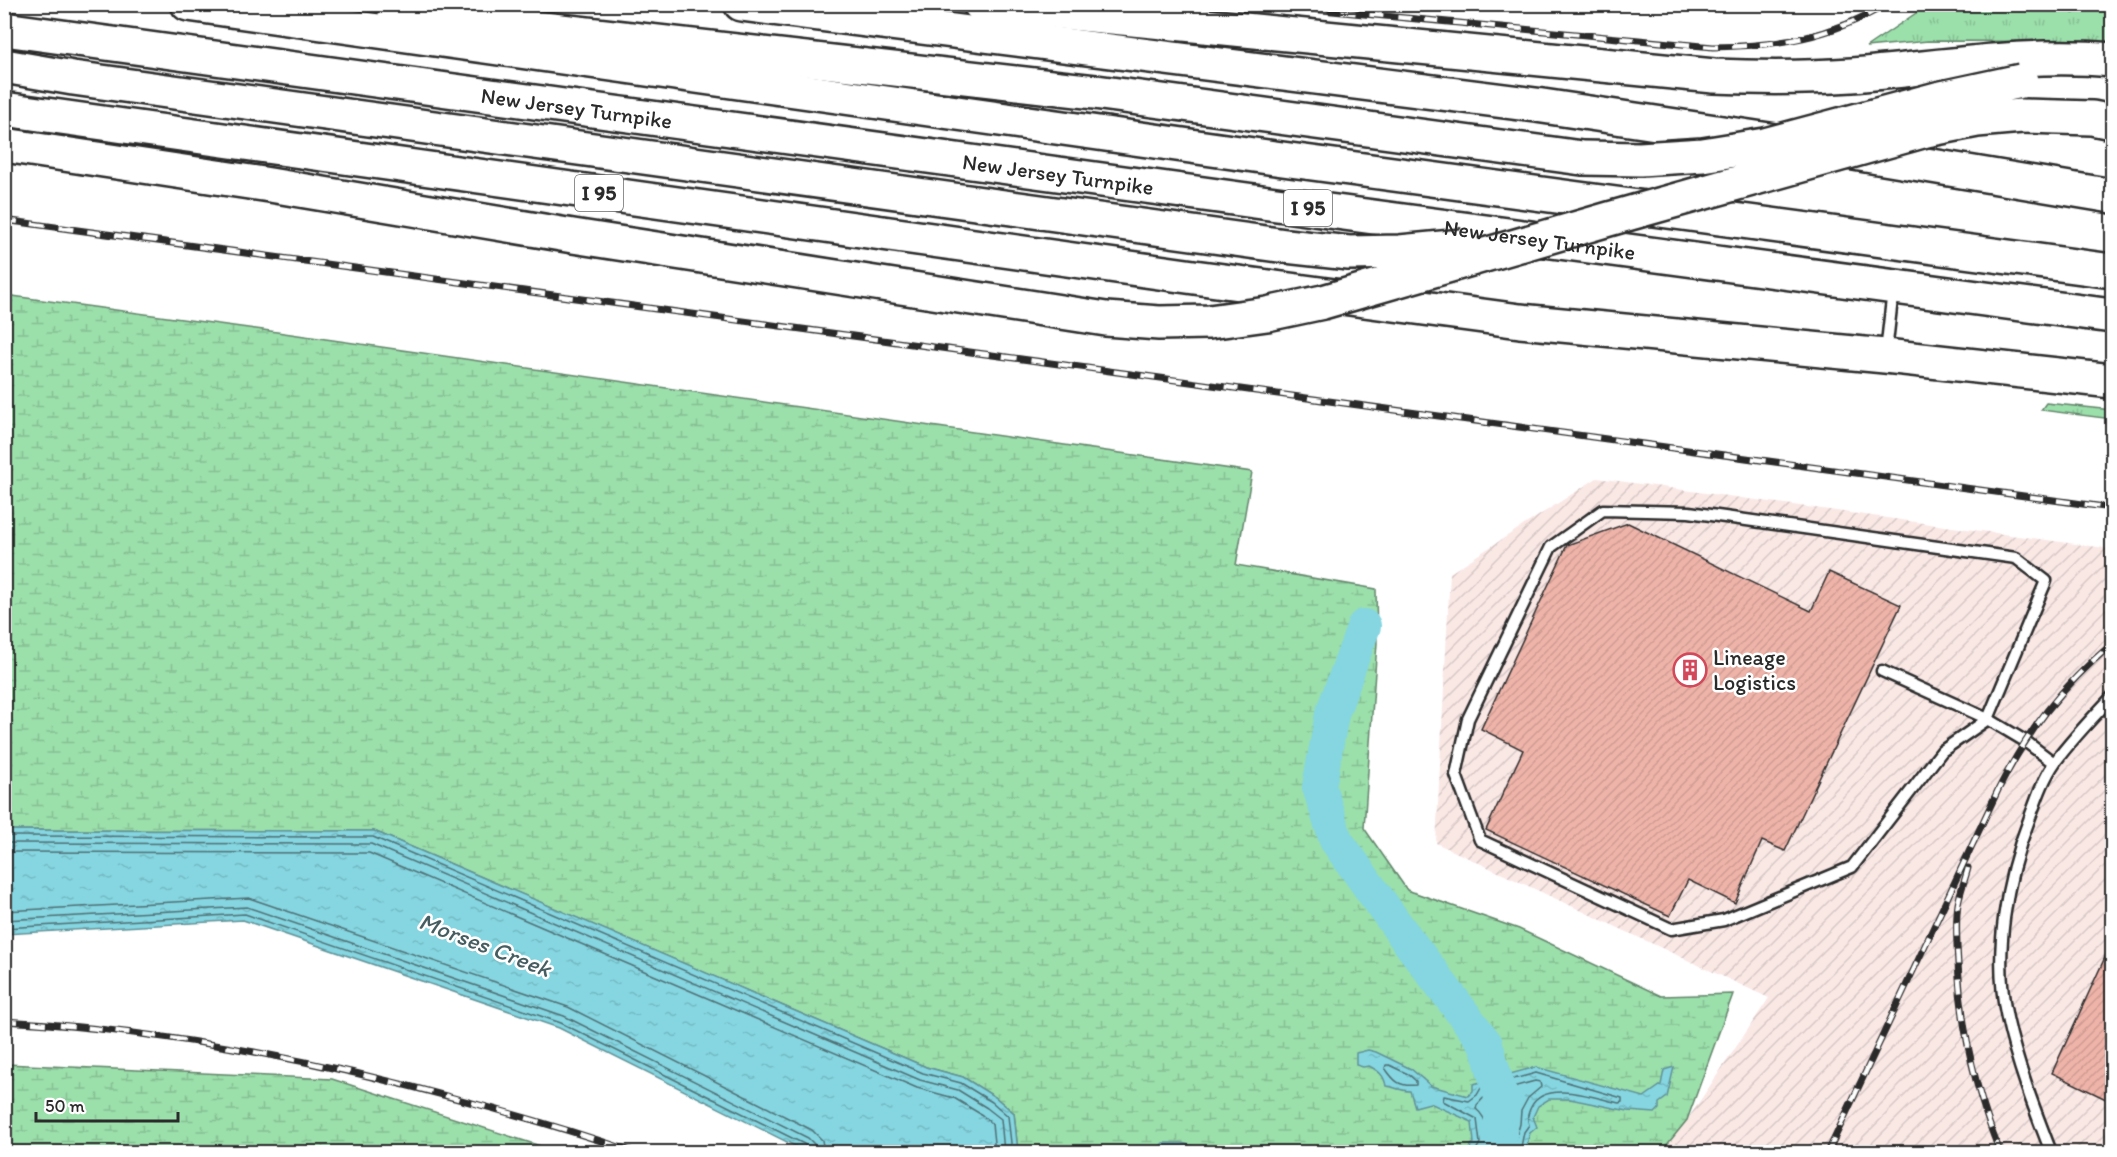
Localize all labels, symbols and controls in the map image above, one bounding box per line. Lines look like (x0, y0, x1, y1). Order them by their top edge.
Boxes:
street label: New Jersey Turnpike (479, 82, 674, 135)
street label: New Jersey Turnpike (961, 148, 1155, 201)
road number: I 95 (575, 175, 623, 211)
road number: I 95 (1284, 190, 1332, 226)
street label: New Jersey Turnpike (1442, 214, 1637, 266)
place label: Lineage Logistics (1713, 644, 1796, 696)
building icon: Lineage Logistics (1672, 652, 1708, 688)
water label: Morses Creek (415, 906, 557, 984)
scale bar (36, 1085, 178, 1123)
text: 50 m (45, 1095, 85, 1117)

